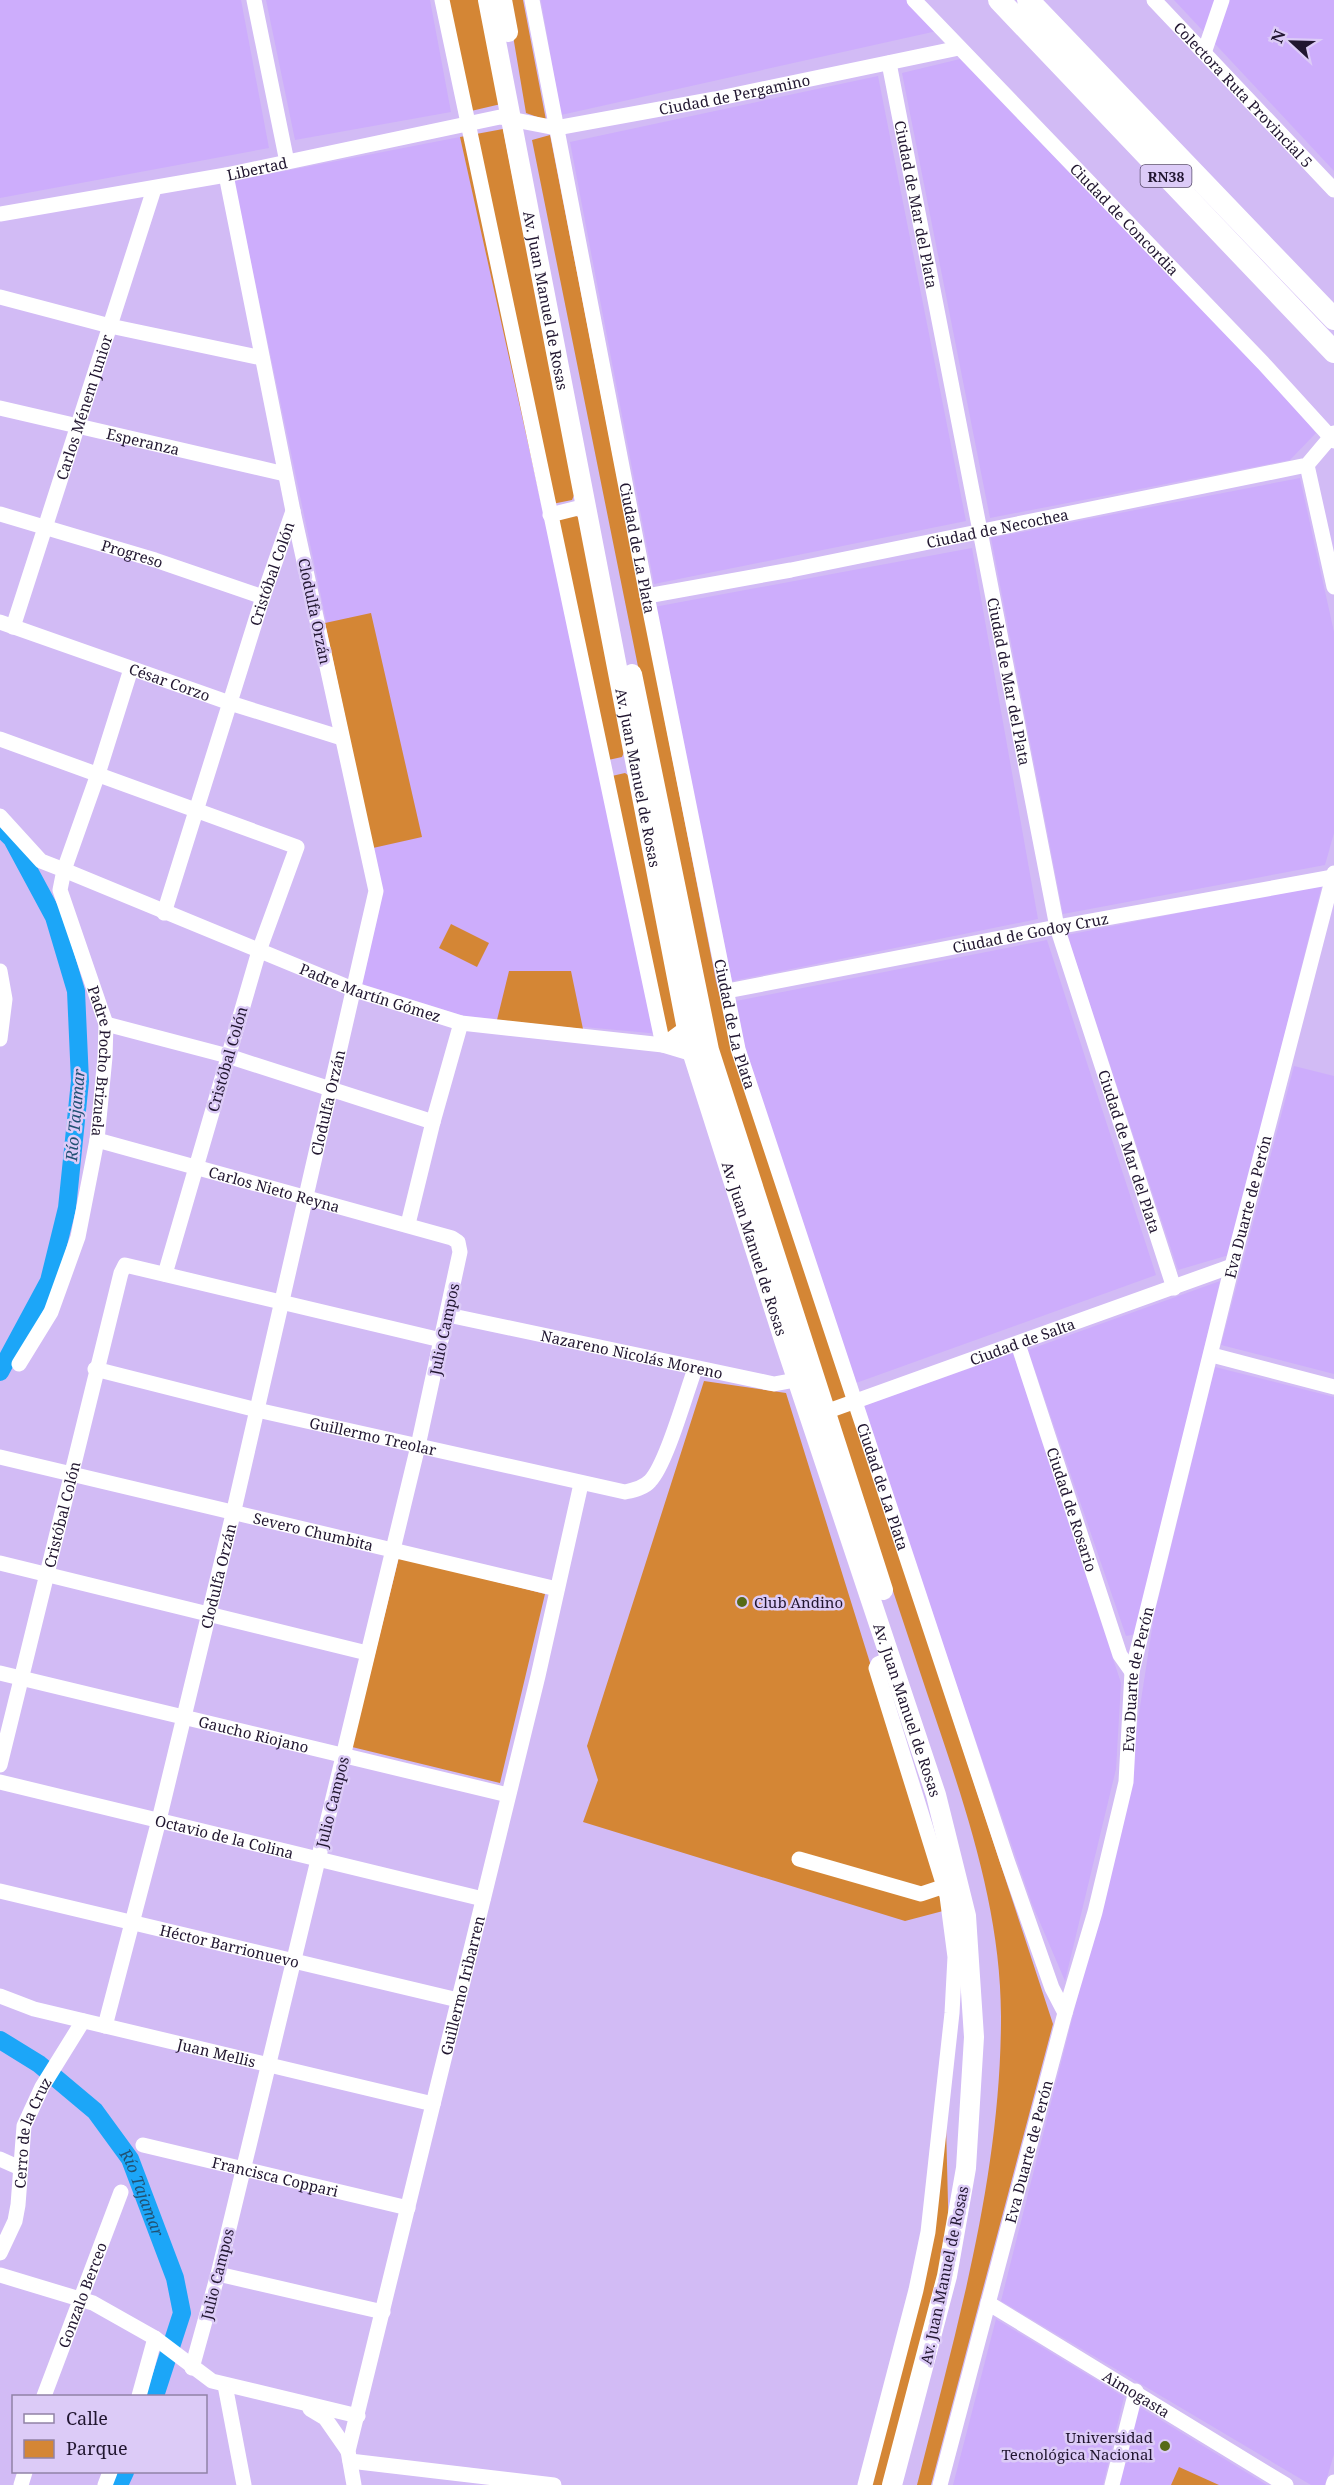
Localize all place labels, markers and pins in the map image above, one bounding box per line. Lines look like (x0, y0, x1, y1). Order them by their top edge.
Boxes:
place label: Club Andino (754, 1592, 843, 1612)
marker: Club Andino (735, 1595, 749, 1609)
place label: Universidad Tecnológica Nacional (1001, 2427, 1153, 2464)
marker: Universidad Tecnológica Nacional (1158, 2439, 1172, 2453)

